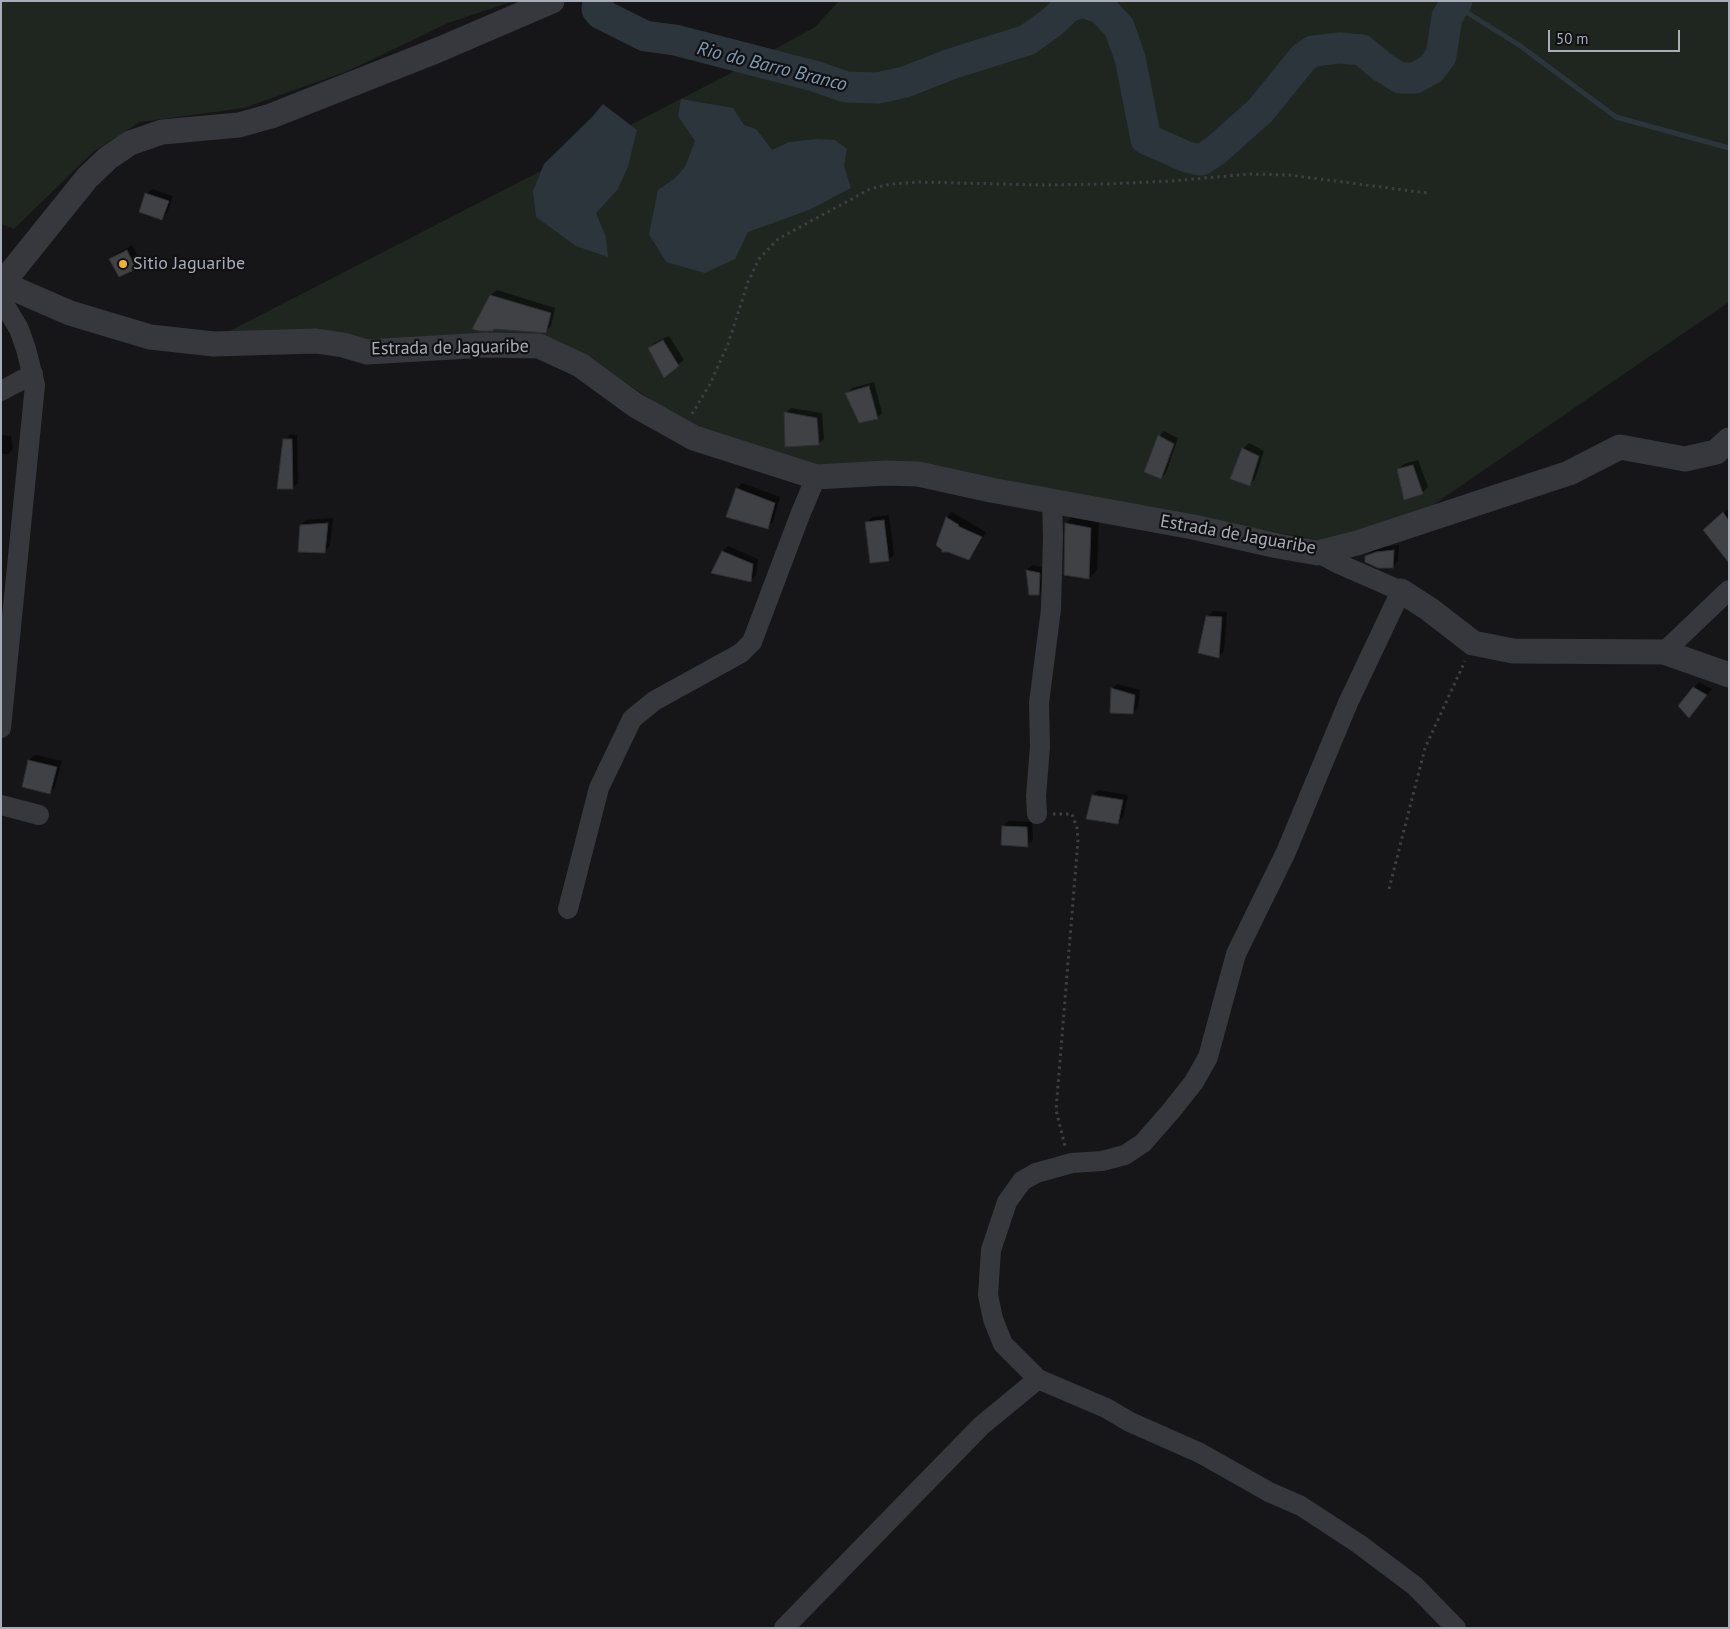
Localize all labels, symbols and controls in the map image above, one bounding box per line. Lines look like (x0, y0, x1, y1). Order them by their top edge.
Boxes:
scale bar (1550, 20, 1682, 52)
text: 50 m (1556, 29, 1589, 48)
water label: Rio do Barro Branco (695, 37, 849, 97)
place label: Sitio Jaguaribe (133, 253, 245, 275)
marker: Sitio Jaguaribe (117, 258, 129, 270)
street label: Estrada de Jaguaribe (371, 336, 529, 360)
street label: Estrada de Jaguaribe (1158, 511, 1318, 559)

